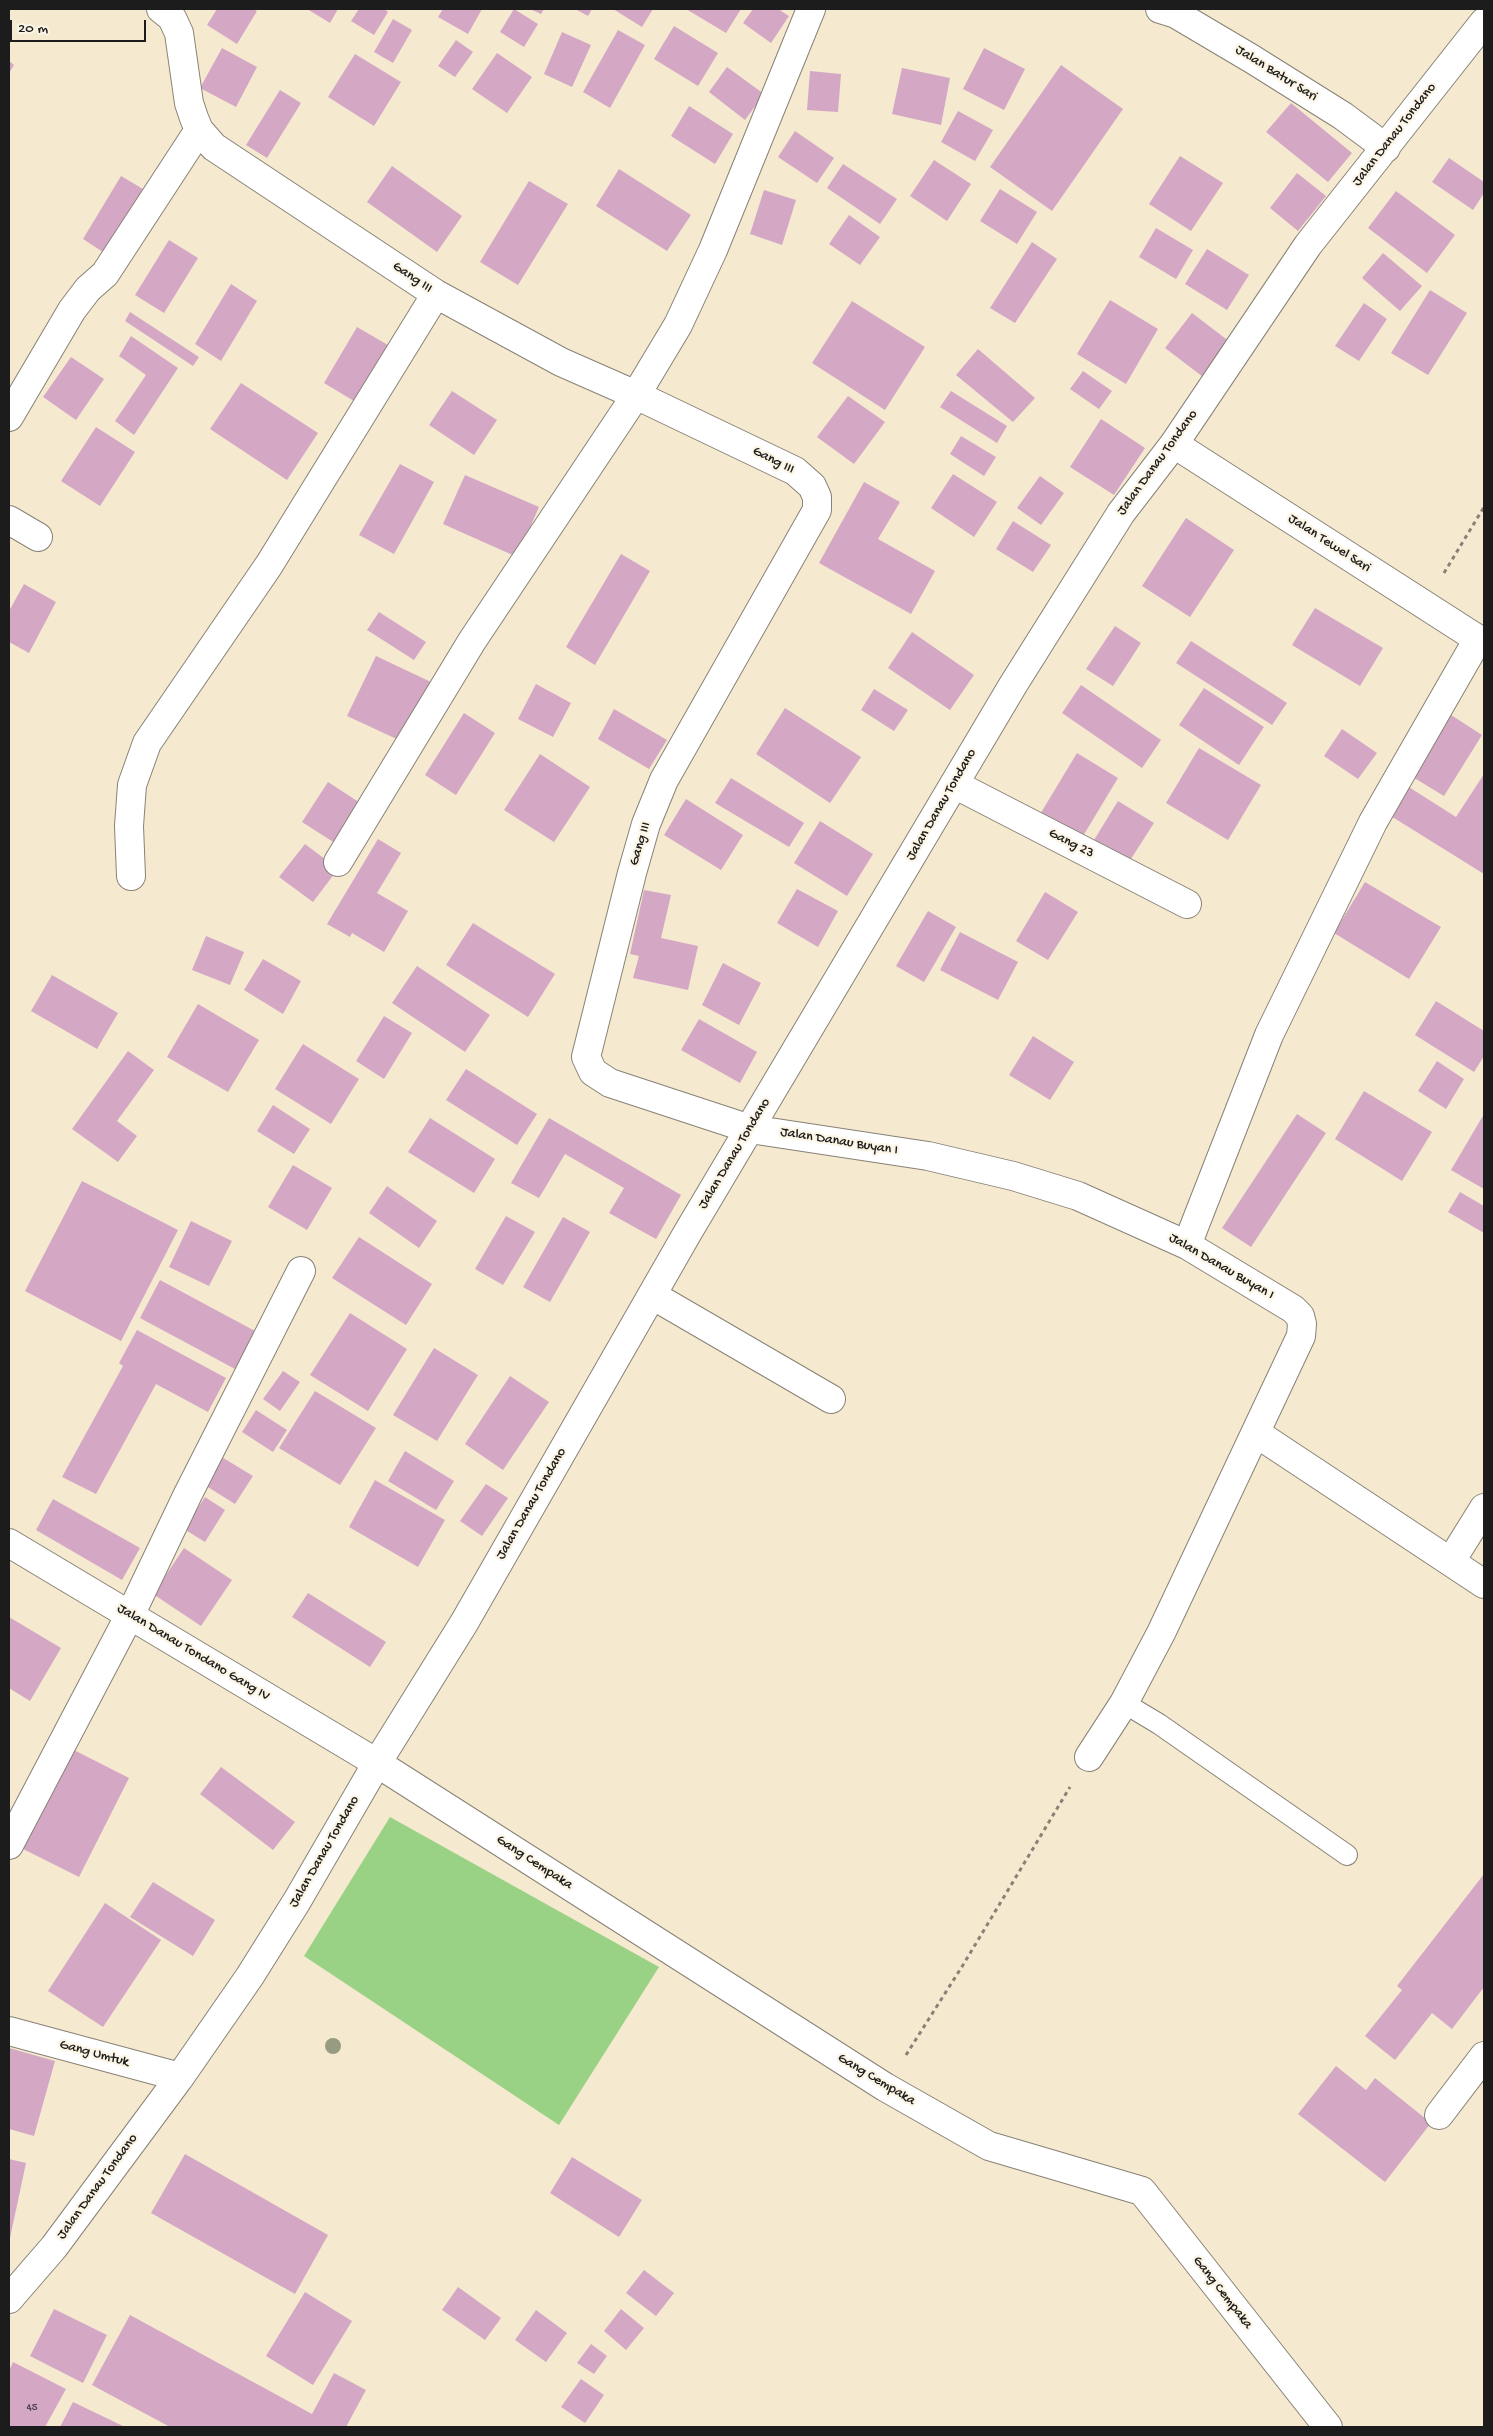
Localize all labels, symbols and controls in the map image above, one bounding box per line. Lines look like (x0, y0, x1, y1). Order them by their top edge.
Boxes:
scale bar (12, 10, 149, 42)
text: 20 m (18, 20, 48, 38)
street label: Jalan Batur Sari (1232, 42, 1320, 106)
street label: Jalan Danau Tondano (1349, 80, 1441, 190)
street label: Gang III (389, 259, 435, 297)
street label: Jalan Danau Tondano (1114, 407, 1202, 519)
street label: Gang III (749, 443, 797, 479)
street label: Jalan Tewel Sari (1284, 511, 1374, 577)
street label: Jalan Danau Tondano (903, 746, 981, 864)
street label: Gang III (626, 820, 656, 868)
street label: Gang 23 (1046, 825, 1096, 863)
street label: Jalan Danau Tondano (695, 1095, 775, 1213)
street label: Jalan Danau Buyan I (779, 1124, 899, 1160)
street label: Jalan Danau Buyan I (1165, 1230, 1277, 1304)
street label: Jalan Danau Tondano (493, 1445, 571, 1563)
street label: Jalan Danau Tondano Gang IV (113, 1601, 273, 1705)
street label: Jalan Danau Tondano (286, 1793, 364, 1911)
street label: Gang Cempaka (493, 1832, 575, 1894)
street label: Gang Umtuk (57, 2037, 131, 2071)
street label: Gang Cempaka (834, 2050, 918, 2110)
street label: Jalan Danau Tondano (54, 2131, 142, 2243)
street label: Gang Cempaka (1188, 2253, 1256, 2333)
house number: 45 (27, 2401, 37, 2415)

